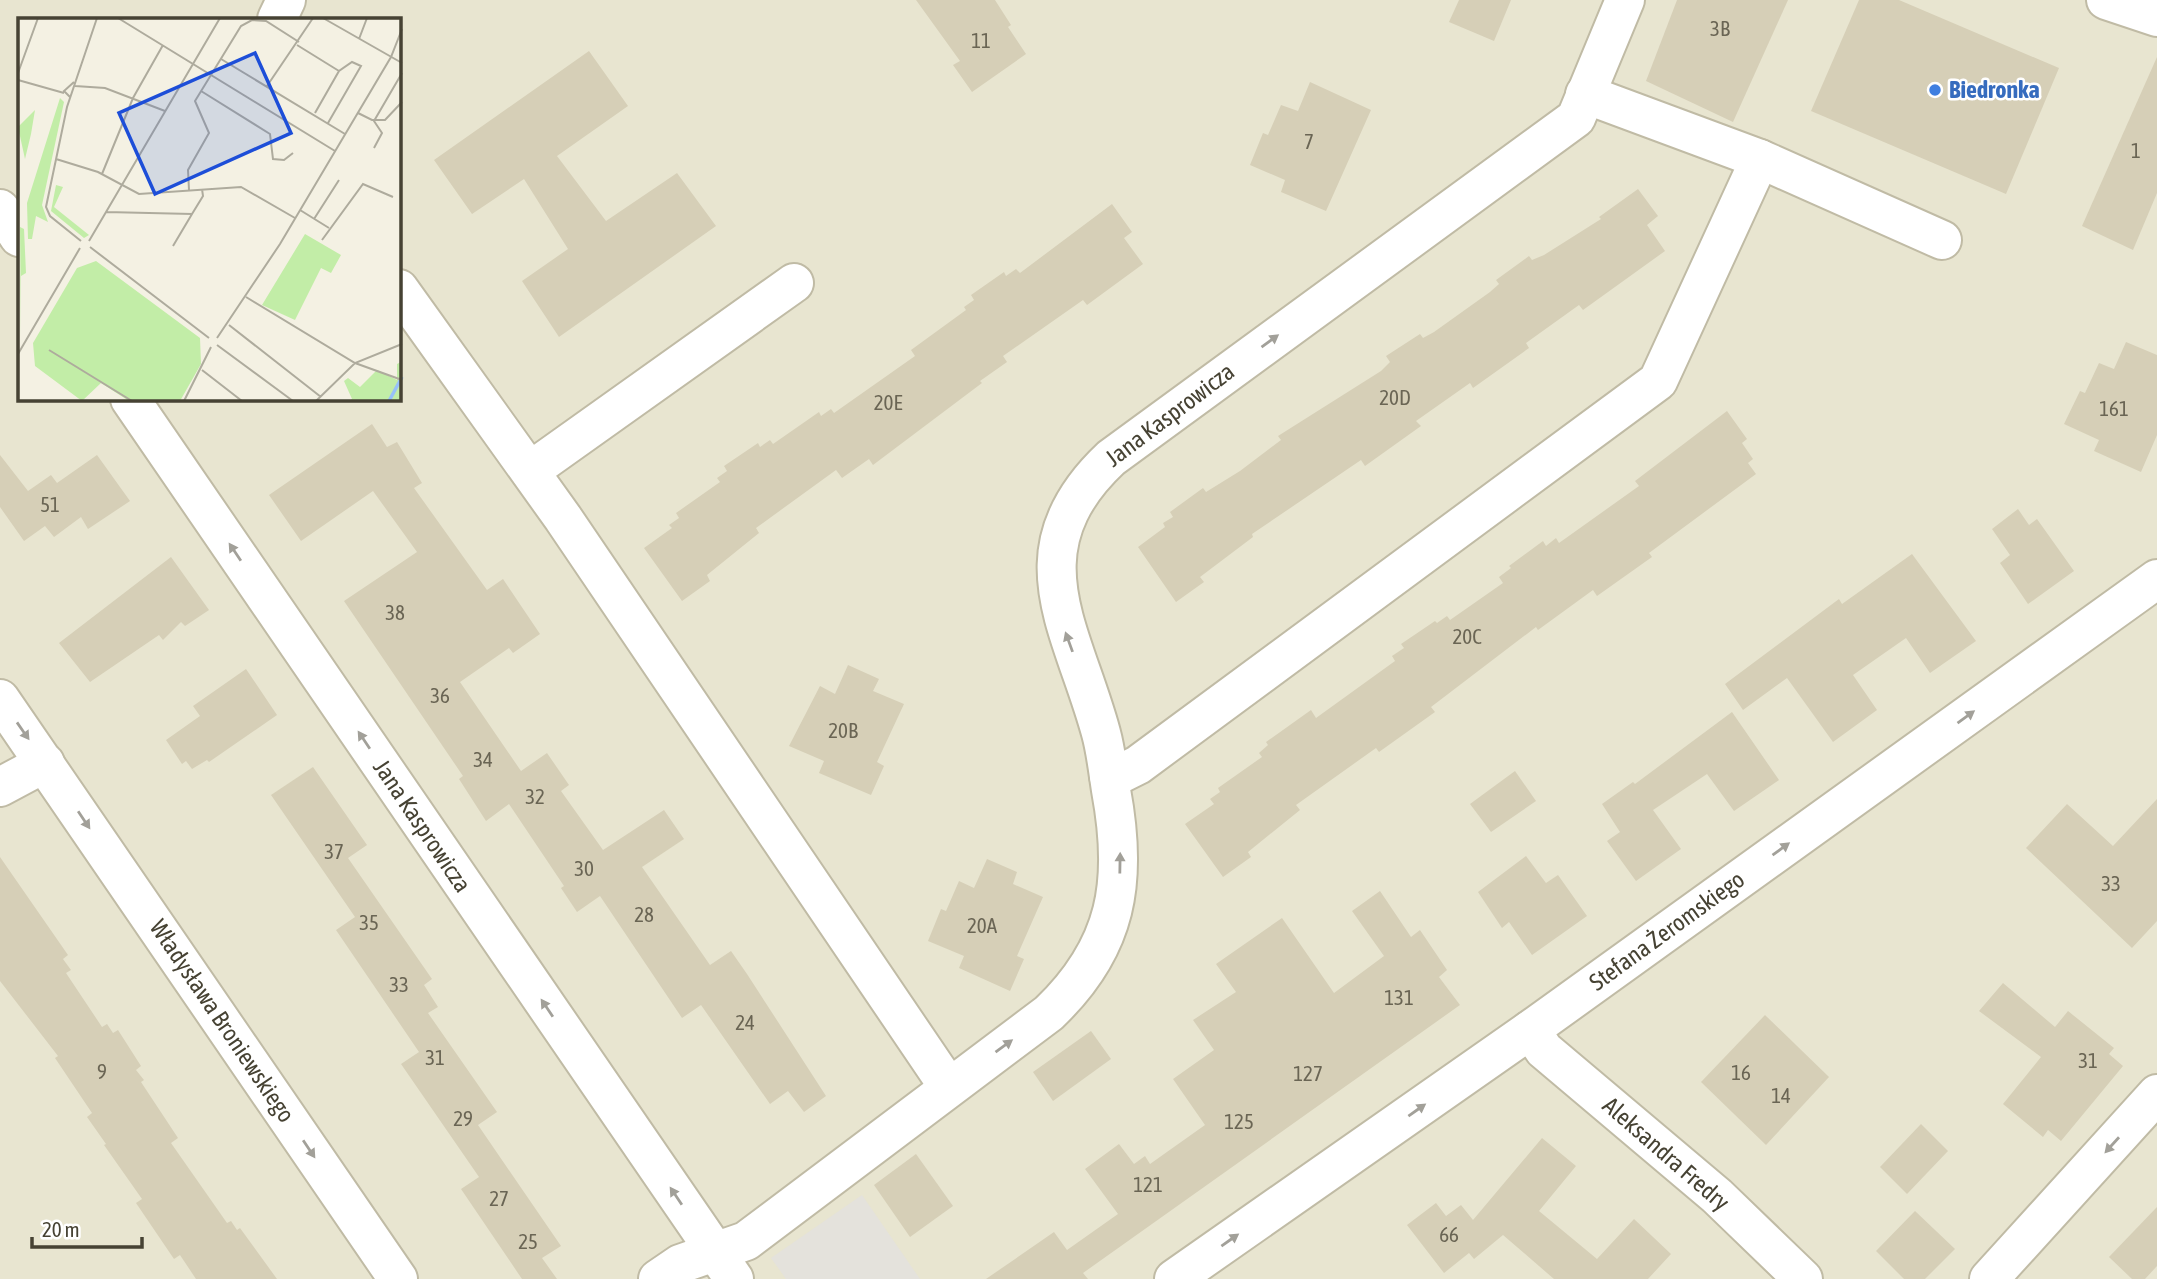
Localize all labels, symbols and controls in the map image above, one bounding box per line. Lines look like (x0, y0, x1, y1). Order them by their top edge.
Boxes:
house number: 3B (1710, 16, 1730, 40)
inset map (18, 18, 401, 401)
house number: 11 (971, 28, 991, 52)
place label: Biedronka (1949, 76, 2040, 103)
marker: Biedronka (1927, 82, 1943, 98)
house number: 7 (1304, 129, 1314, 153)
house number: 1 (2131, 138, 2141, 162)
one-way arrow (1260, 334, 1279, 348)
street label: Jana Kasprowicza (1100, 358, 1239, 472)
house number: 20D (1379, 385, 1411, 409)
house number: 20E (874, 390, 902, 414)
house number: 161 (2099, 396, 2129, 420)
house number: 51 (40, 492, 60, 516)
one-way arrow (228, 543, 242, 561)
house number: 38 (385, 600, 405, 624)
house number: 20C (1452, 624, 1482, 648)
one-way arrow (1063, 632, 1074, 653)
house number: 36 (430, 683, 450, 707)
one-way arrow (1957, 710, 1975, 724)
house number: 20B (828, 718, 858, 742)
one-way arrow (16, 722, 30, 740)
one-way arrow (357, 730, 370, 750)
house number: 34 (473, 747, 493, 771)
street label: Jana Kasprowicza (368, 754, 477, 897)
house number: 32 (525, 784, 545, 808)
one-way arrow (77, 810, 90, 829)
house number: 37 (324, 839, 344, 863)
one-way arrow (1772, 843, 1790, 857)
one-way arrow (1114, 851, 1126, 873)
house number: 30 (574, 856, 594, 880)
street label: Stefana Żeromskiego (1584, 865, 1749, 996)
house number: 33 (2101, 871, 2121, 895)
house number: 28 (634, 902, 654, 926)
house number: 35 (359, 910, 379, 934)
house number: 20A (967, 913, 998, 937)
street label: Władysława Broniewskiego (145, 914, 300, 1127)
house number: 33 (389, 972, 409, 996)
house number: 131 (1384, 985, 1414, 1009)
one-way arrow (541, 998, 554, 1018)
house number: 24 (735, 1010, 755, 1034)
one-way arrow (995, 1039, 1013, 1053)
house number: 31 (425, 1045, 445, 1069)
house number: 31 (2078, 1048, 2098, 1072)
house number: 9 (97, 1059, 107, 1083)
house number: 16 (1731, 1060, 1751, 1084)
house number: 127 (1293, 1061, 1323, 1085)
house number: 14 (1771, 1083, 1791, 1107)
street label: Aleksandra Fredry (1598, 1091, 1735, 1216)
one-way arrow (1408, 1103, 1426, 1117)
house number: 29 (453, 1106, 473, 1130)
house number: 125 (1224, 1109, 1254, 1133)
one-way arrow (2104, 1136, 2120, 1154)
one-way arrow (302, 1140, 316, 1158)
house number: 121 (1133, 1172, 1163, 1196)
house number: 27 (489, 1186, 509, 1210)
one-way arrow (669, 1187, 683, 1205)
scale bar (32, 1206, 142, 1250)
text: 20 m (42, 1217, 80, 1241)
house number: 66 (1439, 1222, 1459, 1246)
house number: 25 (518, 1229, 538, 1253)
one-way arrow (1221, 1233, 1239, 1247)

